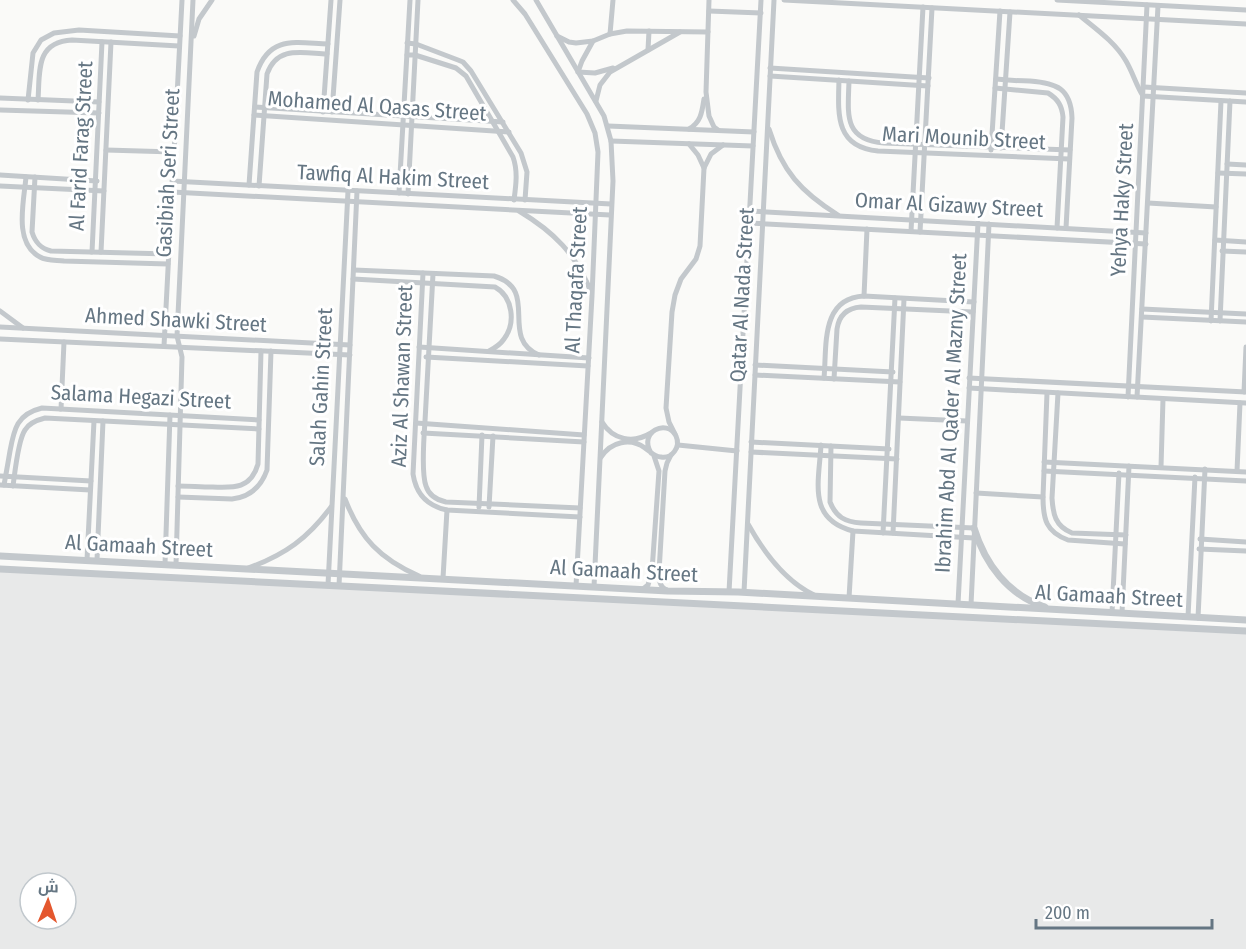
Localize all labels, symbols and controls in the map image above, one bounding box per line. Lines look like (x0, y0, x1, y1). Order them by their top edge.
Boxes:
street label: Al Farid Farag Street (64, 60, 98, 232)
street label: Mohamed Al Qasas Street (267, 85, 487, 127)
street label: Gasibiah Seri Street (151, 88, 185, 258)
street label: Mari Mounib Street (882, 121, 1047, 155)
street label: Yehya Haky Street (1105, 123, 1139, 277)
street label: Tawfiq Al Hakim Street (296, 159, 490, 195)
street label: Omar Al Gizawy Street (854, 187, 1044, 223)
street label: Al Thaqafa Street (559, 206, 593, 354)
street label: Qatar Al Nada Street (724, 207, 760, 383)
street label: Ibrahim Abd Al Qader Al Mazny Street (930, 252, 972, 574)
street label: Aziz Al Shawan Street (386, 284, 418, 468)
street label: Ahmed Shawki Street (84, 302, 268, 338)
street label: Salah Gahin Street (304, 307, 338, 467)
street label: Salama Hegazi Street (50, 379, 232, 415)
street label: Al Gamaah Street (64, 529, 214, 563)
street label: Al Gamaah Street (549, 554, 699, 588)
street label: Al Gamaah Street (1034, 579, 1184, 613)
north arrow (18, 871, 78, 931)
text: ش (38, 877, 59, 896)
scale bar (1036, 892, 1212, 930)
text: 200 m (1045, 902, 1090, 924)

